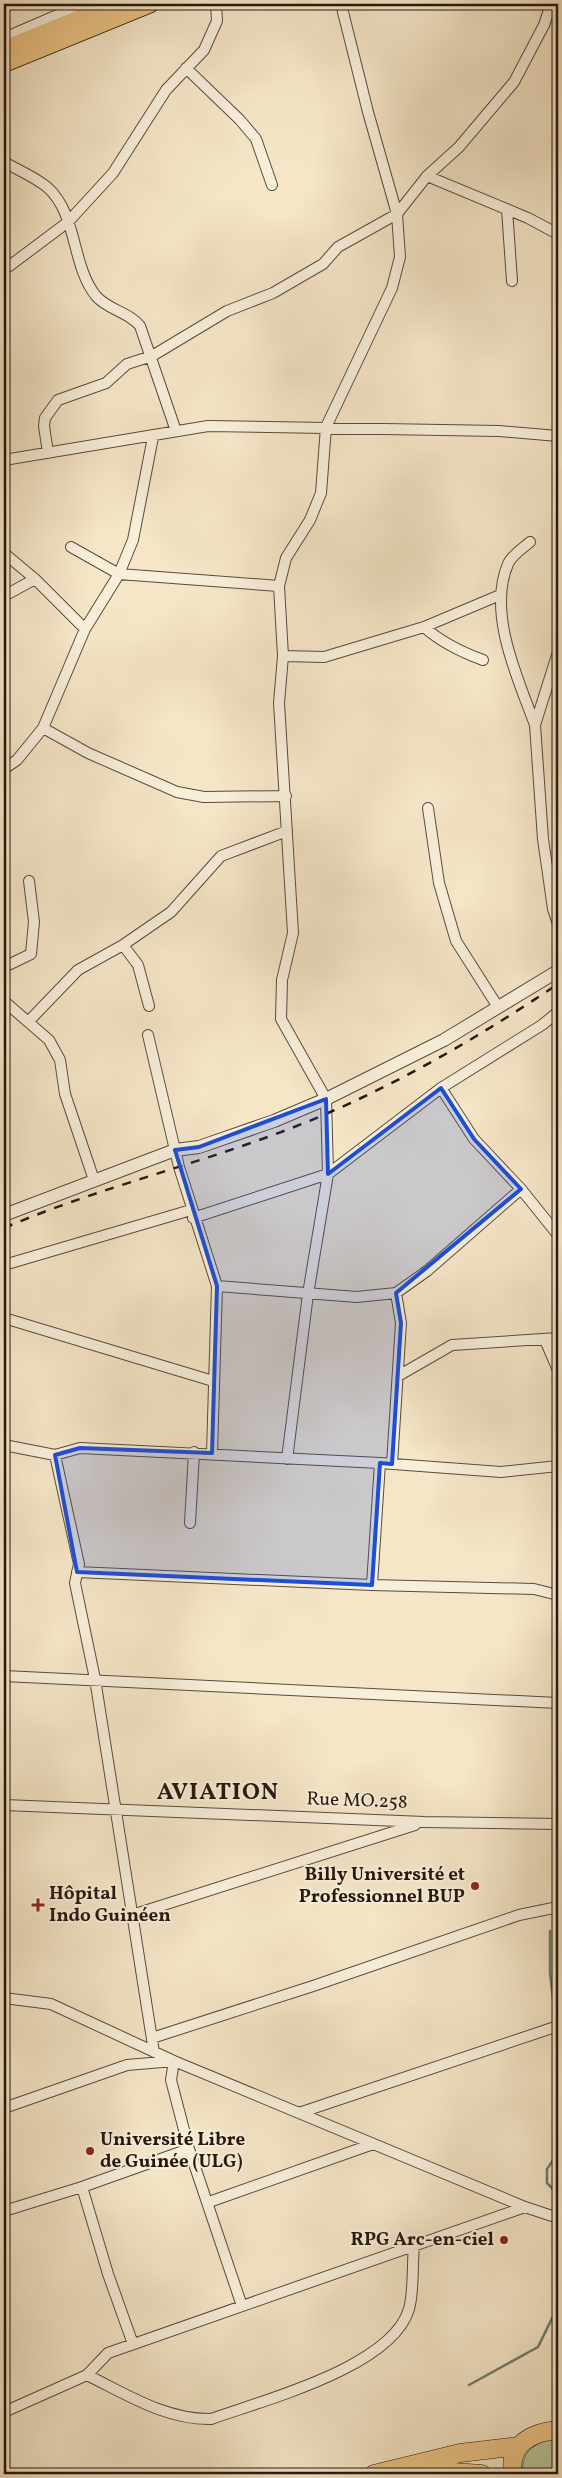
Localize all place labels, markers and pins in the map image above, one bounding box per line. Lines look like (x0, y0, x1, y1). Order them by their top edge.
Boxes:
place label: Billy Université et Professionnel BUP (299, 1862, 465, 1910)
marker: Billy Université et Professionnel BUP (469, 1880, 481, 1892)
place label: Hôpital Indo Guinéen (49, 1881, 171, 1929)
marker: Hôpital Indo Guinéen (31, 1898, 45, 1912)
place label: Université Libre de Guinée (ULG) (100, 2127, 246, 2175)
marker: Université Libre de Guinée (ULG) (84, 2145, 96, 2157)
place label: RPG Arc-en-ciel (351, 2227, 494, 2253)
marker: RPG Arc-en-ciel (498, 2234, 510, 2246)

